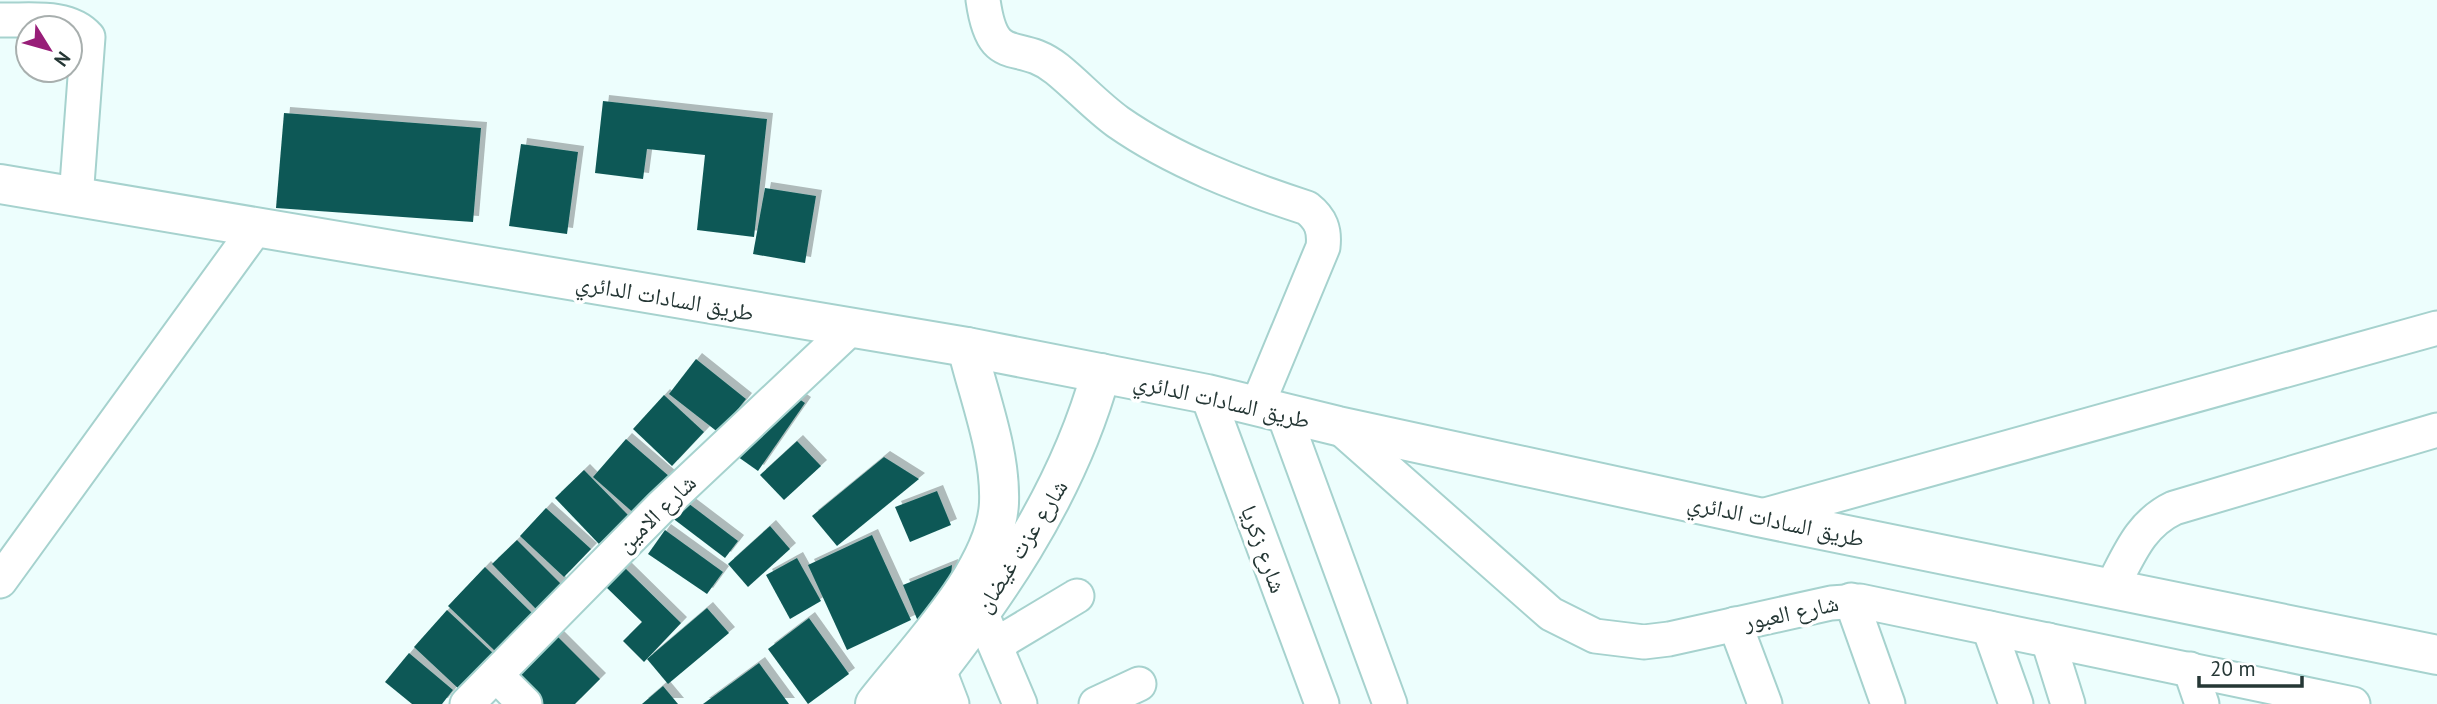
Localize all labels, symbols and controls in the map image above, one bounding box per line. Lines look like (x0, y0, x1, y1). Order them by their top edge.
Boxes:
north arrow (14, 14, 84, 84)
text: N (49, 47, 76, 71)
street label: طريق السادات الدائري (573, 267, 756, 332)
street label: طريق السادات الدائري (1130, 366, 1313, 439)
street label: شارع الامين (610, 468, 703, 559)
street label: شارع عزت غيضان (968, 474, 1074, 619)
street label: طريق السادات الدائري (1684, 487, 1867, 558)
street label: شارع زكريا (1234, 501, 1293, 597)
street label: شارع العبور (1740, 588, 1841, 637)
scale bar (2199, 644, 2302, 688)
text: 20 m (2210, 655, 2256, 682)

